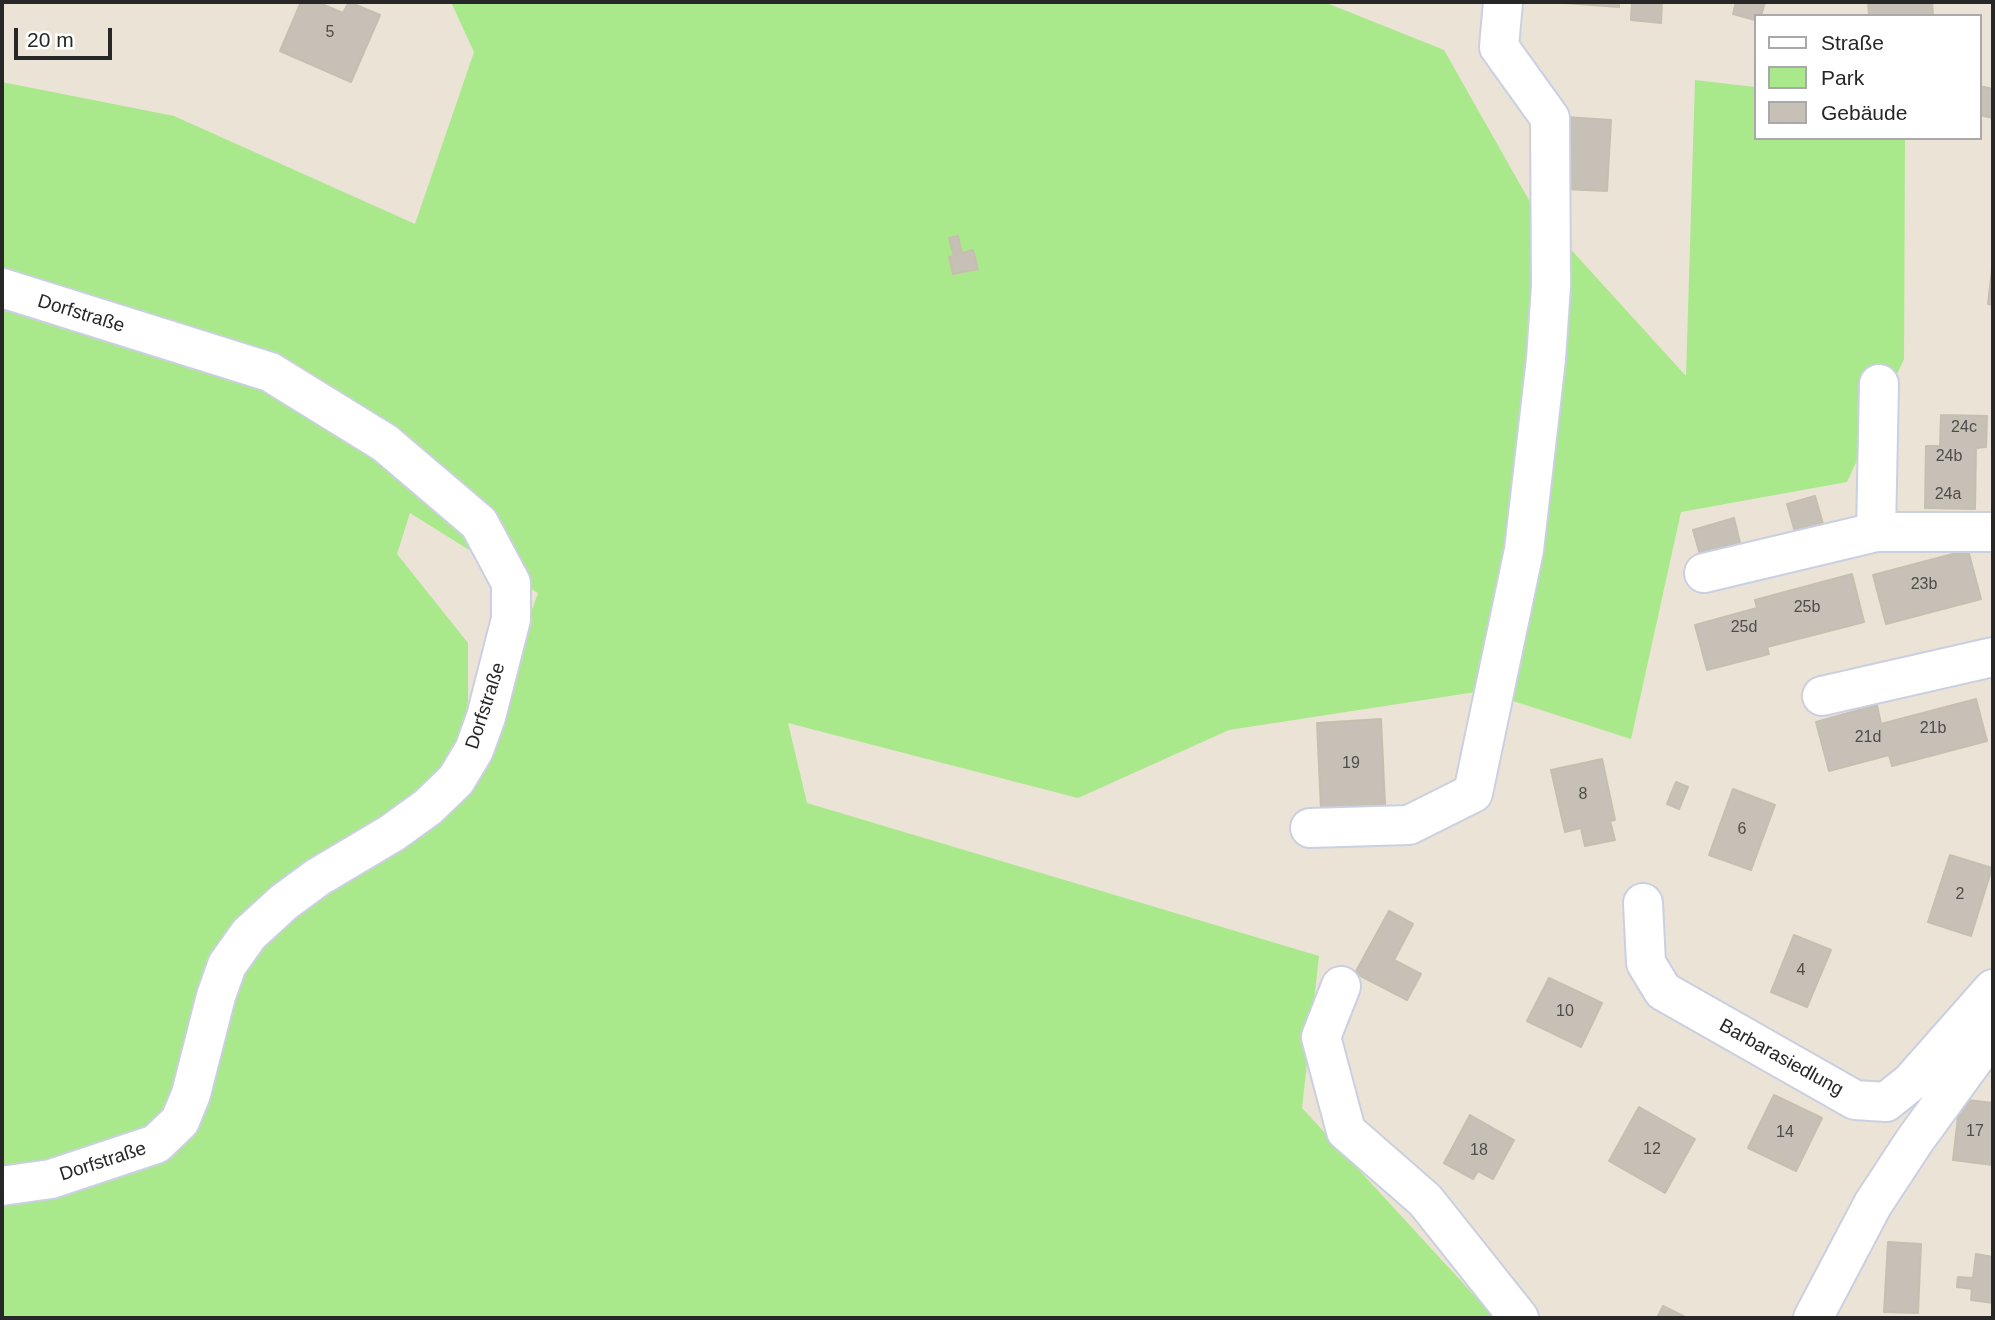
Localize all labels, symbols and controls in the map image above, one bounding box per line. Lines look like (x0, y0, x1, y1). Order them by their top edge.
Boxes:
scale bar (18, 14, 116, 58)
legend (1754, 14, 1981, 140)
house number: 5 (326, 23, 334, 43)
text: 20 m (27, 28, 74, 51)
text: Straße (1821, 31, 1884, 54)
text: Park (1821, 66, 1864, 89)
text: Gebäude (1821, 101, 1907, 124)
street label: Dorfstraße (35, 290, 127, 338)
house number: 24c (1951, 418, 1977, 438)
house number: 24b (1936, 447, 1962, 467)
house number: 24a (1935, 485, 1961, 505)
house number: 23b (1911, 575, 1937, 595)
house number: 25b (1794, 598, 1820, 618)
house number: 25d (1731, 618, 1757, 638)
street label: Dorfstraße (461, 660, 511, 752)
house number: 21b (1920, 719, 1946, 739)
house number: 21d (1855, 728, 1881, 748)
house number: 19 (1342, 754, 1360, 774)
house number: 8 (1579, 785, 1587, 805)
house number: 6 (1738, 820, 1746, 840)
house number: 2 (1956, 885, 1964, 905)
house number: 4 (1797, 961, 1805, 981)
house number: 10 (1556, 1002, 1574, 1022)
street label: Barbarasiedlung (1715, 1014, 1847, 1102)
house number: 17 (1966, 1122, 1984, 1142)
house number: 14 (1776, 1123, 1794, 1143)
street label: Dorfstraße (57, 1137, 149, 1187)
house number: 12 (1643, 1140, 1661, 1160)
house number: 18 (1470, 1141, 1488, 1161)

